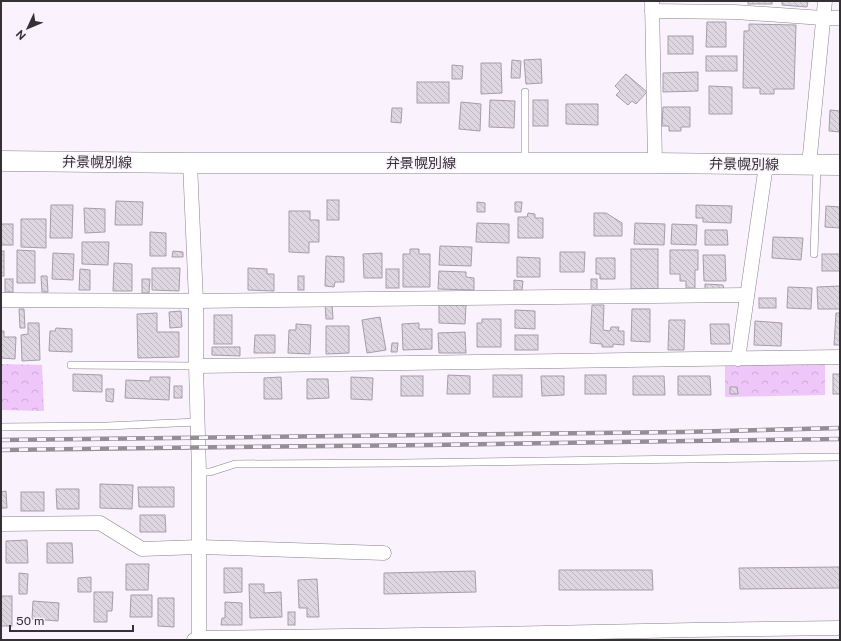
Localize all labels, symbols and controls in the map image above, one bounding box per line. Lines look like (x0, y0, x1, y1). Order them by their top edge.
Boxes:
north arrow (8, 8, 48, 48)
text: N (14, 28, 28, 42)
street label: 弁景幌別線 (62, 153, 132, 171)
street label: 弁景幌別線 (386, 155, 456, 171)
street label: 弁景幌別線 (709, 155, 779, 173)
scale bar (10, 607, 133, 633)
text: 50 m (16, 614, 44, 628)

